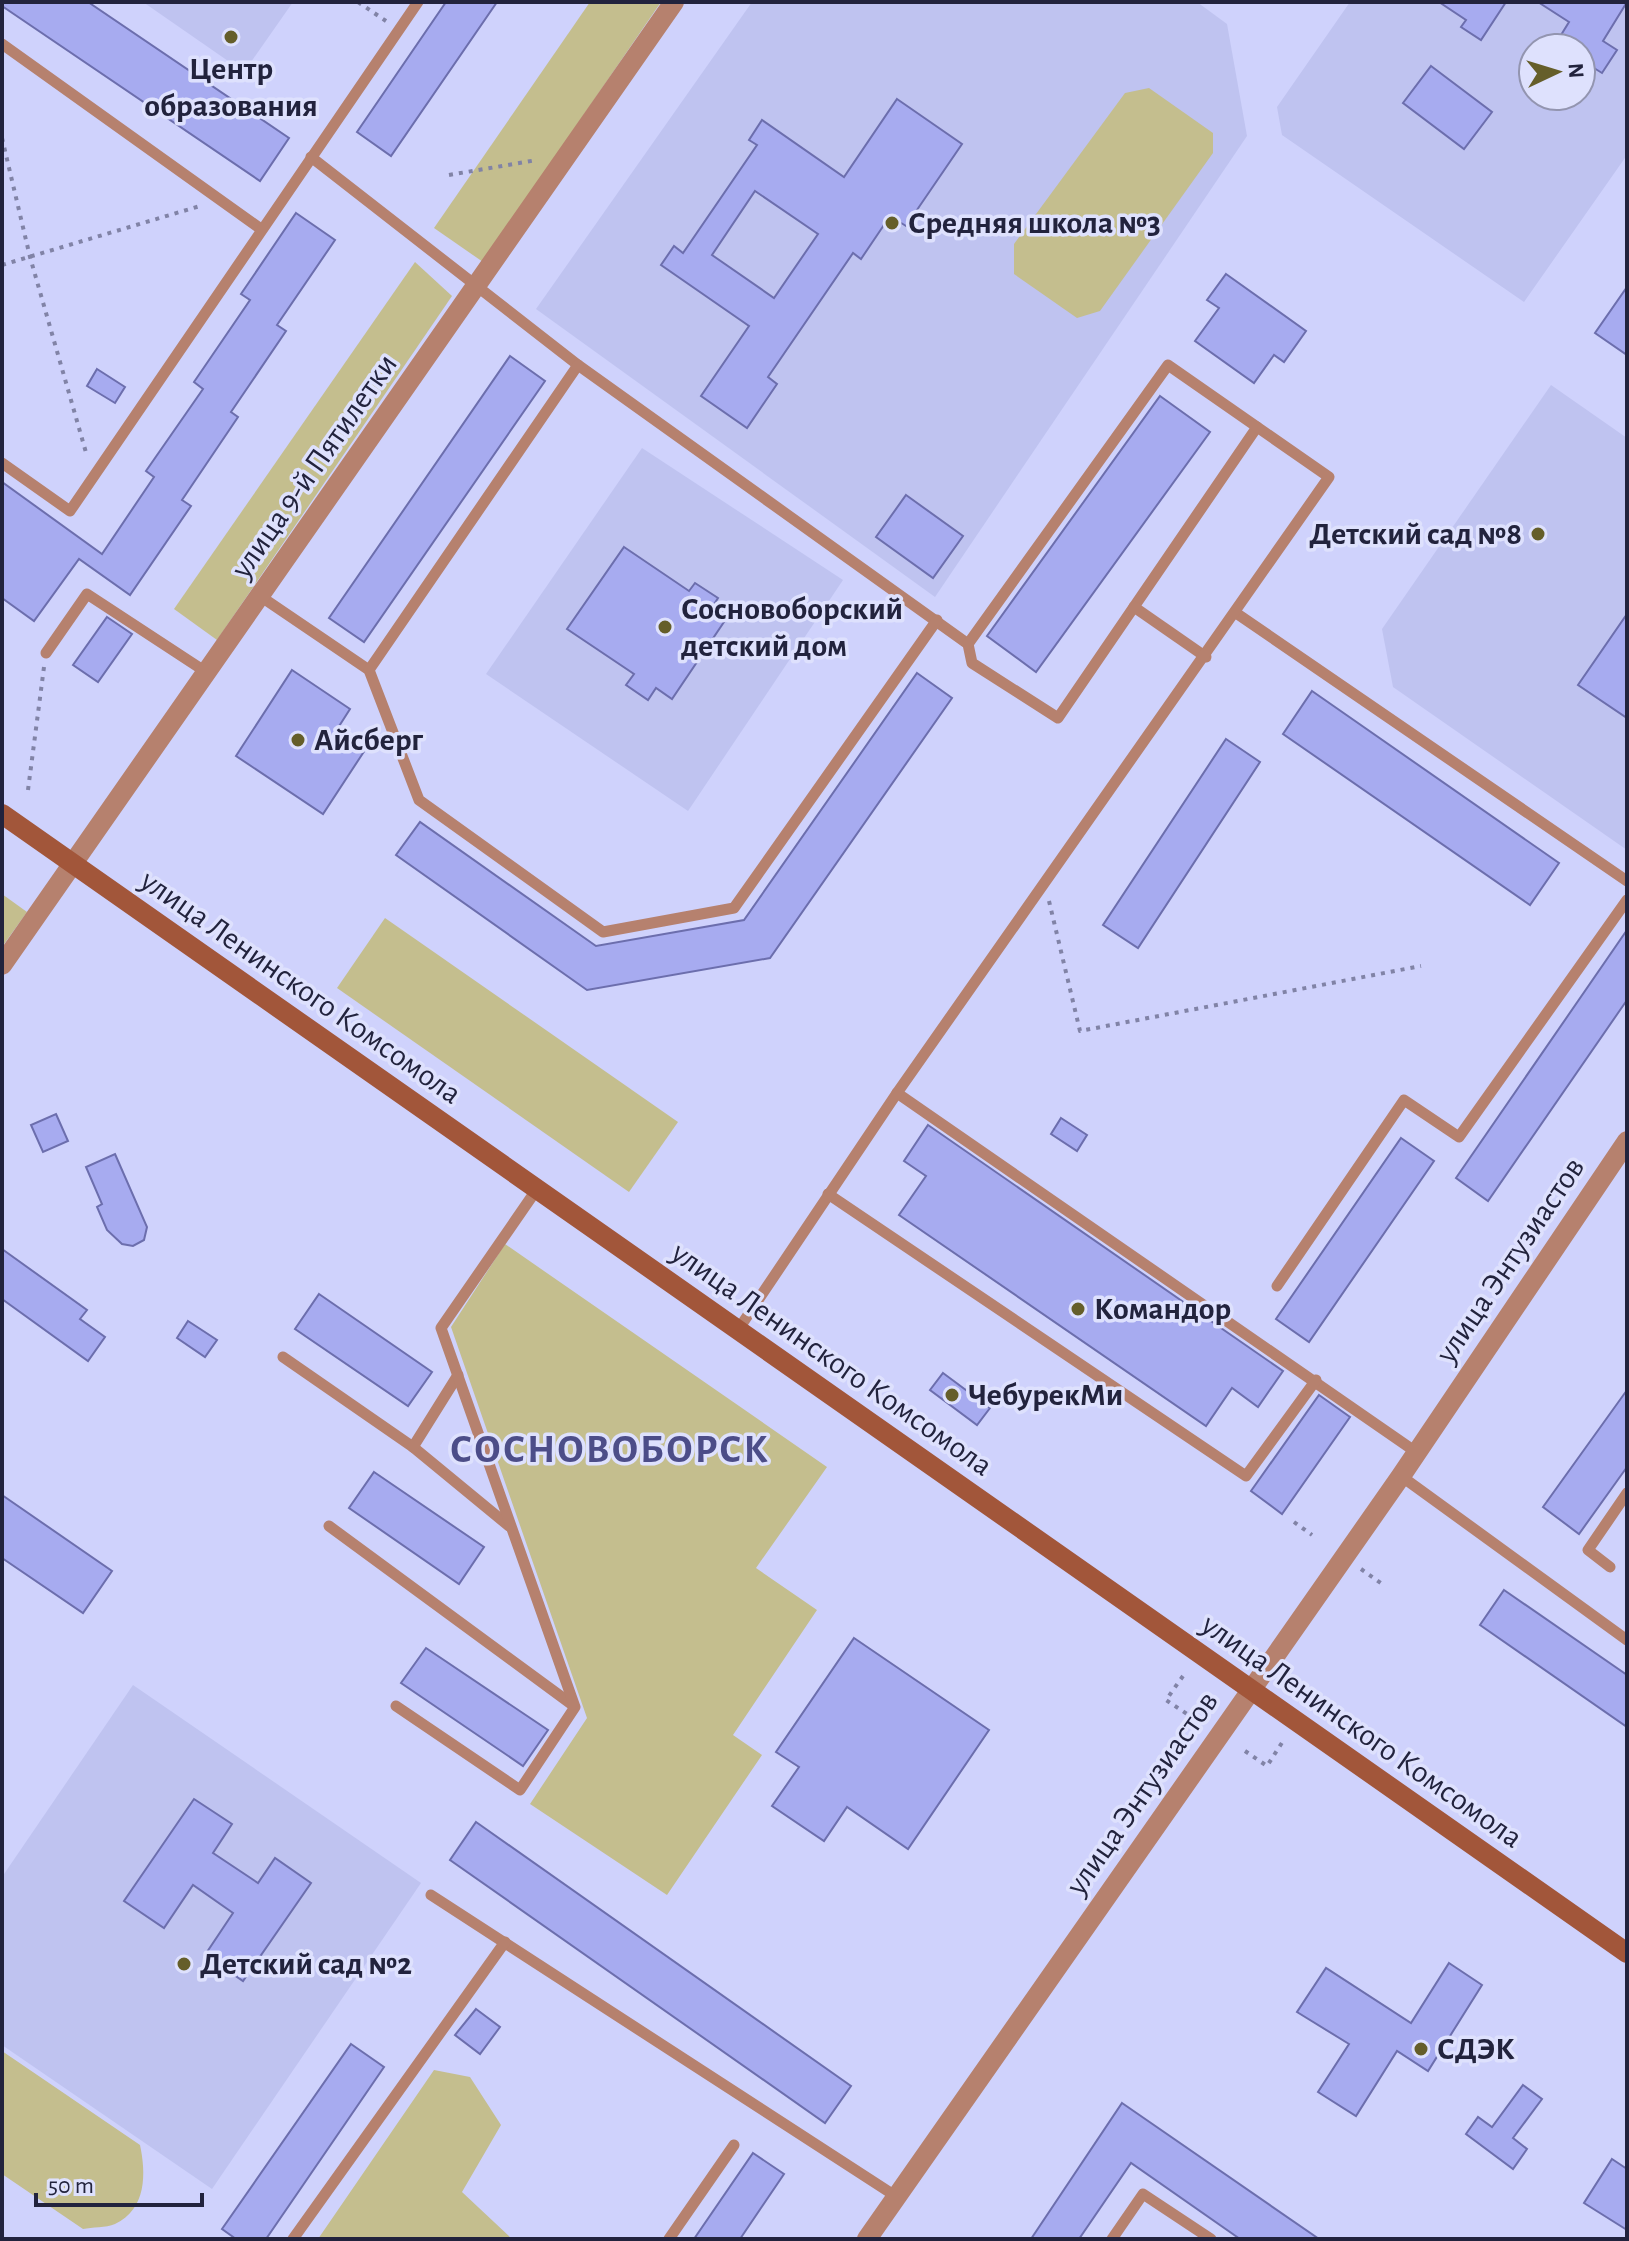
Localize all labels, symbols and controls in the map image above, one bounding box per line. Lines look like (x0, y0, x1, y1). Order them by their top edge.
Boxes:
marker: Центр образования (222, 28, 240, 46)
north arrow (1517, 32, 1597, 112)
place label: Центр образования (144, 53, 318, 122)
text: N (1564, 62, 1587, 79)
place label: Средняя школа №3 (908, 207, 1161, 239)
marker: Средняя школа №3 (883, 214, 901, 232)
street label: улица 9-й Пятилетки (224, 348, 403, 585)
place label: Детский сад №8 (1309, 518, 1522, 550)
marker: Детский сад №8 (1529, 525, 1547, 543)
place label: Сосновоборский детский дом (681, 593, 903, 662)
marker: Сосновоборский детский дом (656, 618, 674, 636)
place label: Айсберг (314, 724, 423, 756)
marker: Айсберг (289, 731, 307, 749)
street label: улица Ленинского Комсомола (134, 863, 467, 1110)
street label: улица Энтузиастов (1429, 1152, 1590, 1369)
street label: улица Ленинского Комсомола (665, 1235, 998, 1482)
place label: Командор (1094, 1293, 1231, 1325)
marker: Командор (1069, 1300, 1087, 1318)
place label: ЧебурекМи (968, 1379, 1123, 1411)
marker: ЧебурекМи (943, 1386, 961, 1404)
district label: СОСНОВОБОРСК (450, 1430, 770, 1470)
street label: улица Ленинского Комсомола (1195, 1607, 1528, 1854)
street label: улица Энтузиастов (1059, 1685, 1224, 1901)
place label: Детский сад №2 (200, 1948, 412, 1980)
marker: Детский сад №2 (175, 1955, 193, 1973)
place label: СДЭК (1437, 2033, 1515, 2065)
marker: СДЭК (1412, 2040, 1430, 2058)
scale bar (36, 2157, 202, 2207)
text: 50 m (48, 2174, 94, 2198)

